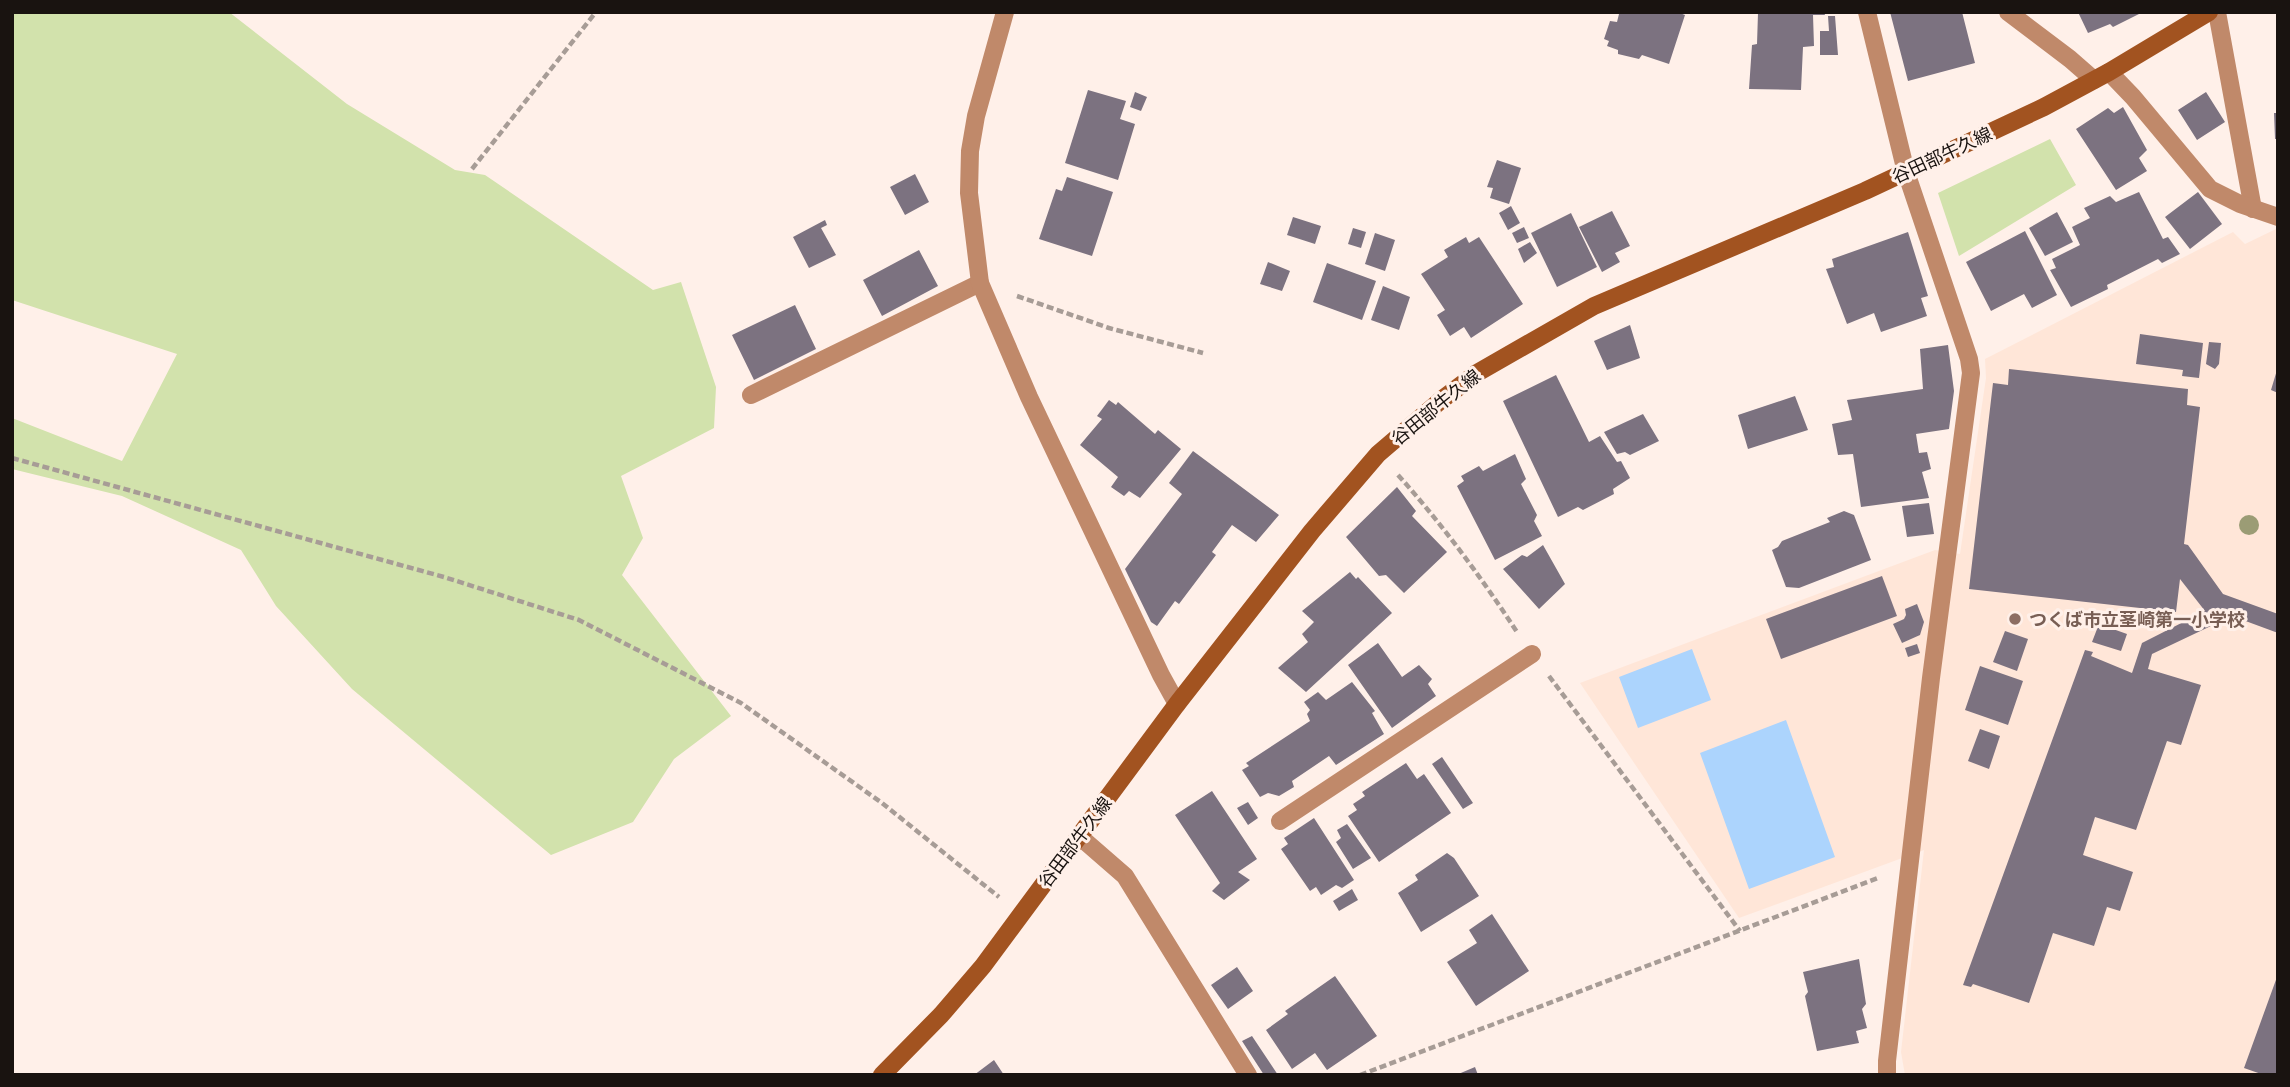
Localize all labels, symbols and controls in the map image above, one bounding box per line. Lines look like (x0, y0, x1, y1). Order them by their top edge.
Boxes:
street label: 谷田部牛久線 (1888, 122, 1996, 188)
street label: 谷田部牛久線 (1387, 364, 1485, 450)
place label: つくば市立茎崎第一小学校 (2029, 608, 2245, 631)
marker: つくば市立茎崎第一小学校 (2007, 611, 2023, 627)
street label: 谷田部牛久線 (1033, 792, 1117, 892)

